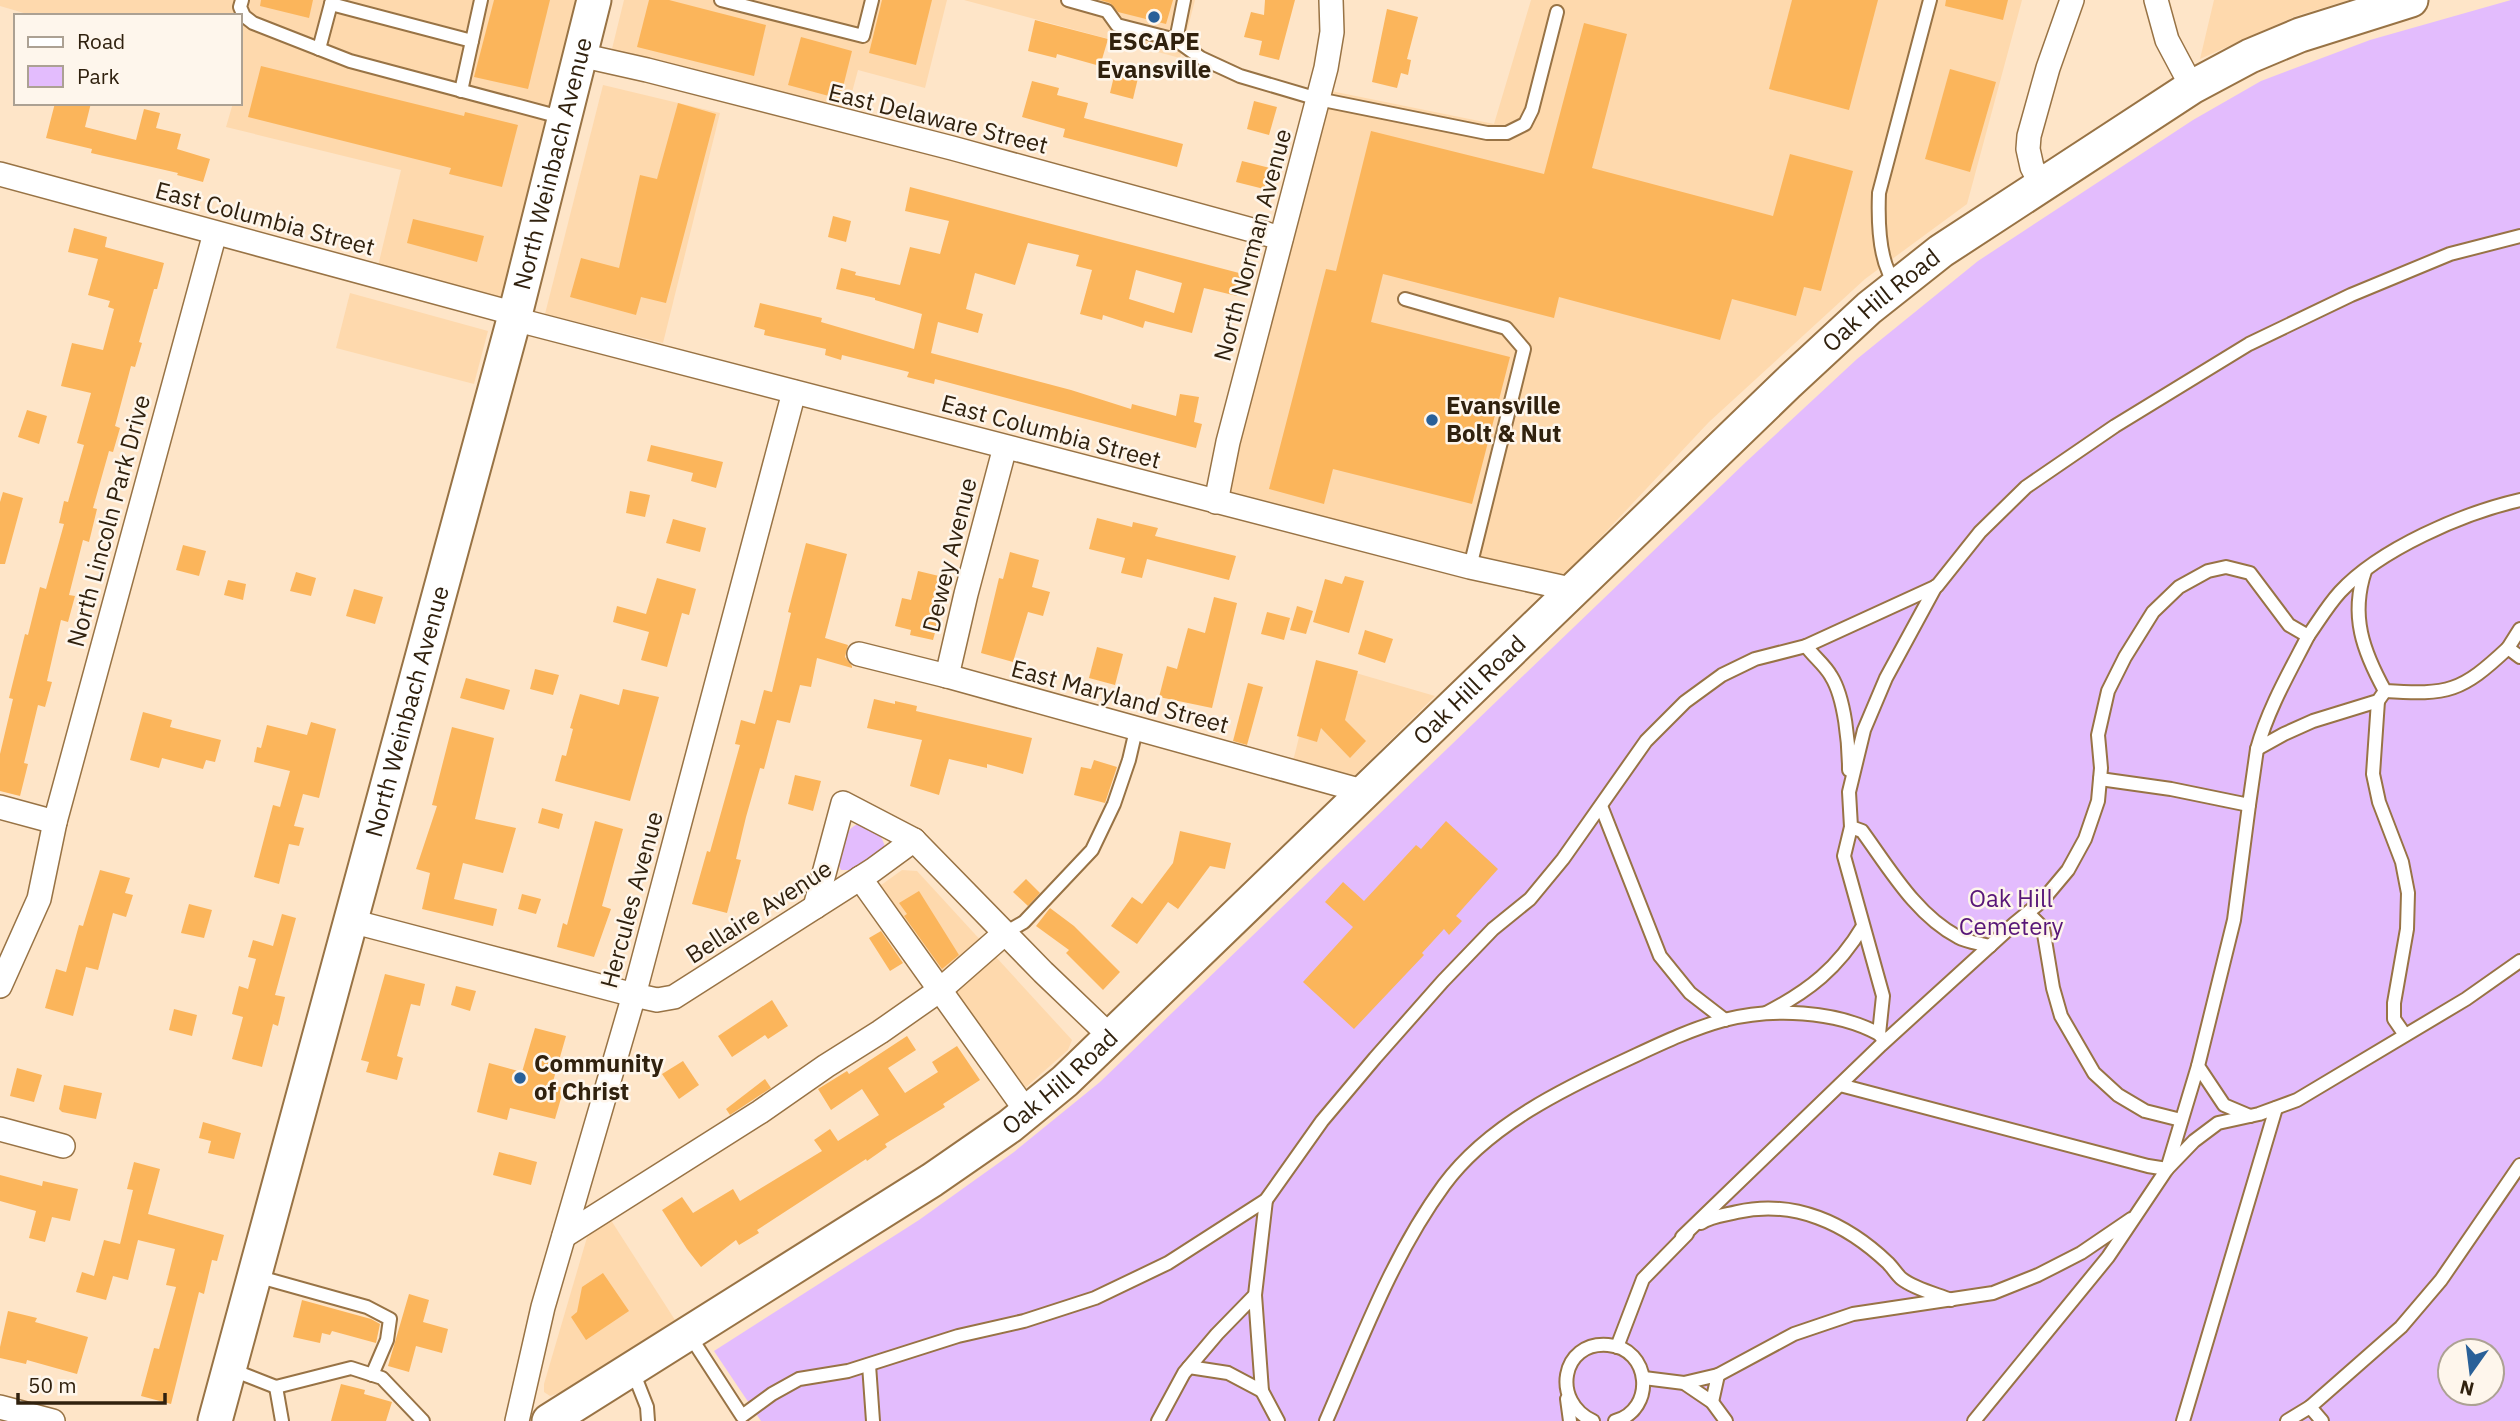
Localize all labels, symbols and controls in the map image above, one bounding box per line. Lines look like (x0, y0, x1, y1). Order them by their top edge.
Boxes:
marker: ESCAPE Evansville (1146, 9, 1162, 25)
legend (14, 14, 242, 105)
place label: ESCAPE Evansville (1097, 25, 1211, 85)
text: Road (77, 27, 125, 55)
street label: North Weinbach Avenue (505, 34, 599, 293)
text: Park (77, 62, 120, 90)
street label: East Delaware Street (825, 75, 1051, 161)
street label: North Norman Avenue (1206, 125, 1298, 365)
street label: East Columbia Street (152, 173, 379, 263)
street label: Oak Hill Road (1815, 241, 1946, 359)
street label: East Columbia Street (938, 386, 1165, 476)
place label: Evansville Bolt & Nut (1446, 389, 1561, 449)
street label: North Lincoln Park Drive (59, 391, 157, 650)
marker: Evansville Bolt & Nut (1424, 412, 1440, 428)
street label: Dewey Avenue (914, 474, 984, 635)
street label: North Weinbach Avenue (357, 582, 456, 841)
street label: Oak Hill Road (1406, 628, 1532, 751)
street label: East Maryland Street (1008, 652, 1233, 740)
street label: Hercules Avenue (592, 808, 670, 992)
street label: Bellaire Avenue (679, 852, 838, 970)
park label: Oak Hill Cemetery (1959, 882, 2063, 942)
street label: Oak Hill Road (995, 1022, 1124, 1141)
place label: Community of Christ (534, 1047, 664, 1107)
marker: Community of Christ (512, 1070, 528, 1086)
north arrow (2436, 1337, 2506, 1407)
scale bar (18, 1362, 164, 1406)
text: 50 m (28, 1371, 77, 1399)
text: N (2457, 1375, 2476, 1402)

